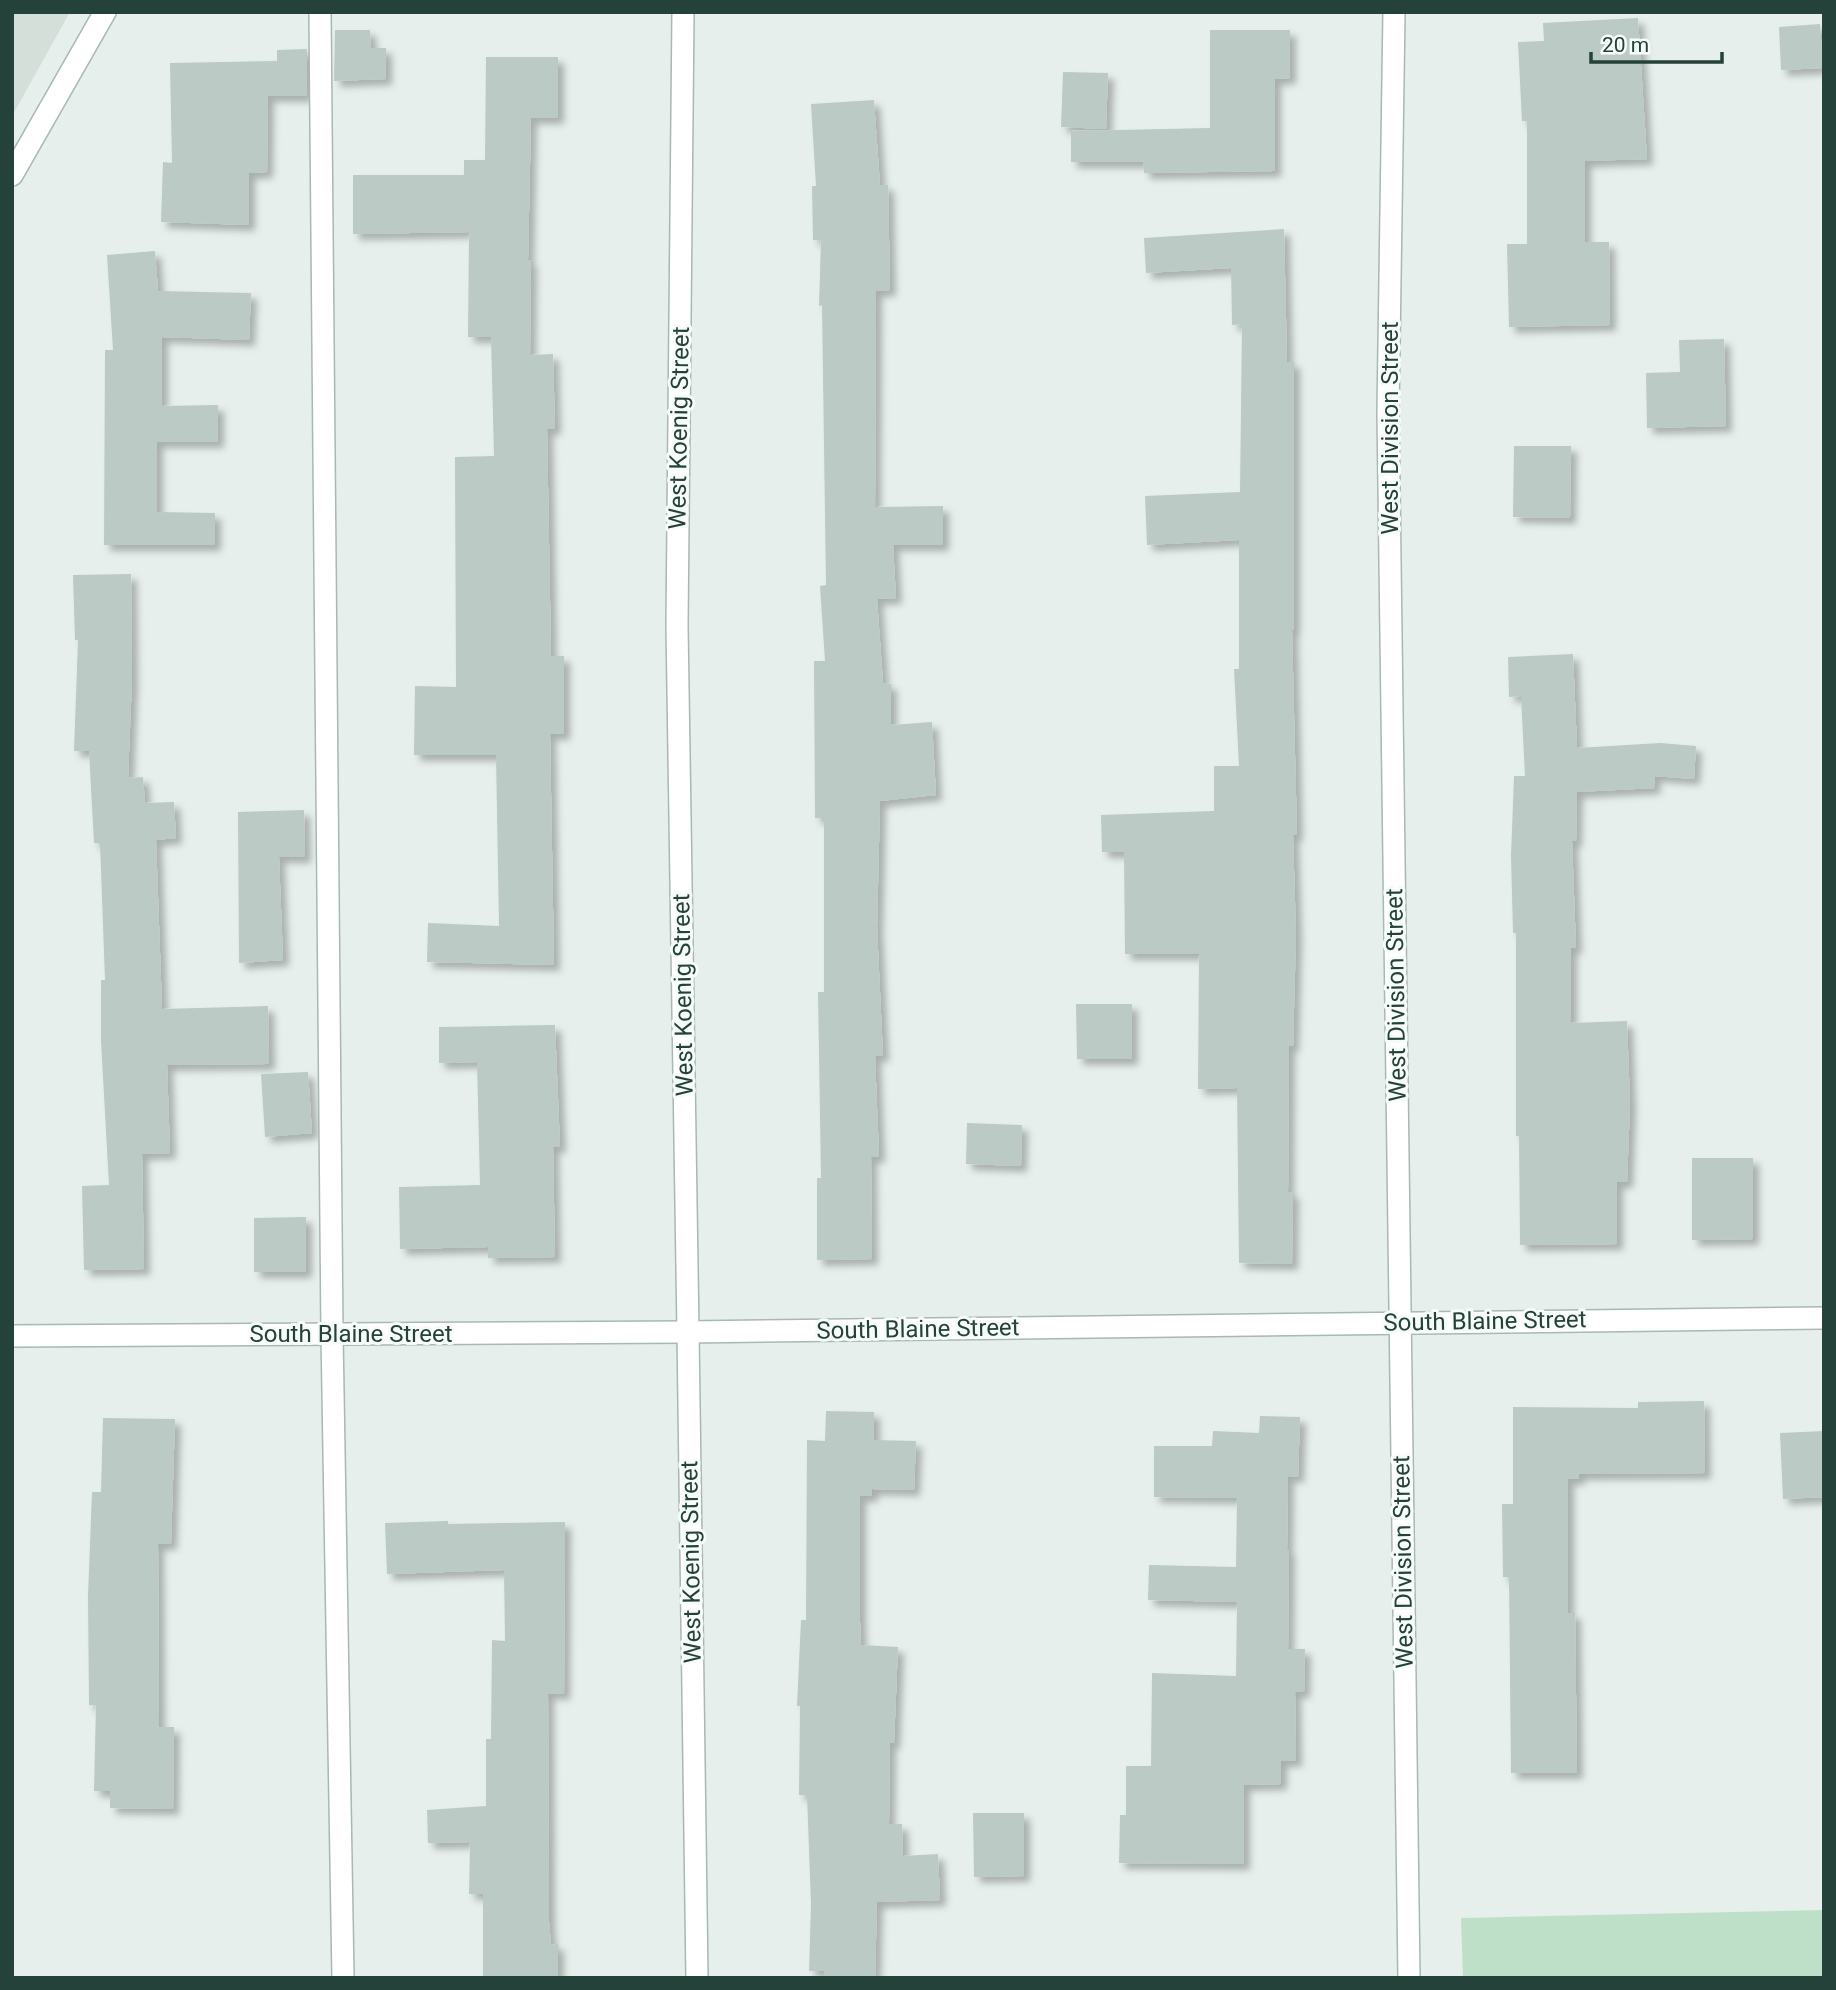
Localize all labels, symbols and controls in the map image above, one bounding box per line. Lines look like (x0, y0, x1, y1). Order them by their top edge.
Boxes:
scale bar (1591, 21, 1722, 65)
text: 20 m (1602, 33, 1649, 57)
street label: West Division Street (1376, 321, 1404, 535)
street label: West Koenig Street (663, 326, 695, 530)
street label: West Division Street (1380, 888, 1412, 1102)
street label: West Koenig Street (667, 893, 699, 1097)
street label: South Blaine Street (1383, 1305, 1587, 1337)
street label: South Blaine Street (816, 1313, 1020, 1345)
street label: South Blaine Street (249, 1320, 453, 1348)
street label: West Division Street (1387, 1455, 1419, 1669)
street label: West Koenig Street (675, 1460, 707, 1664)

